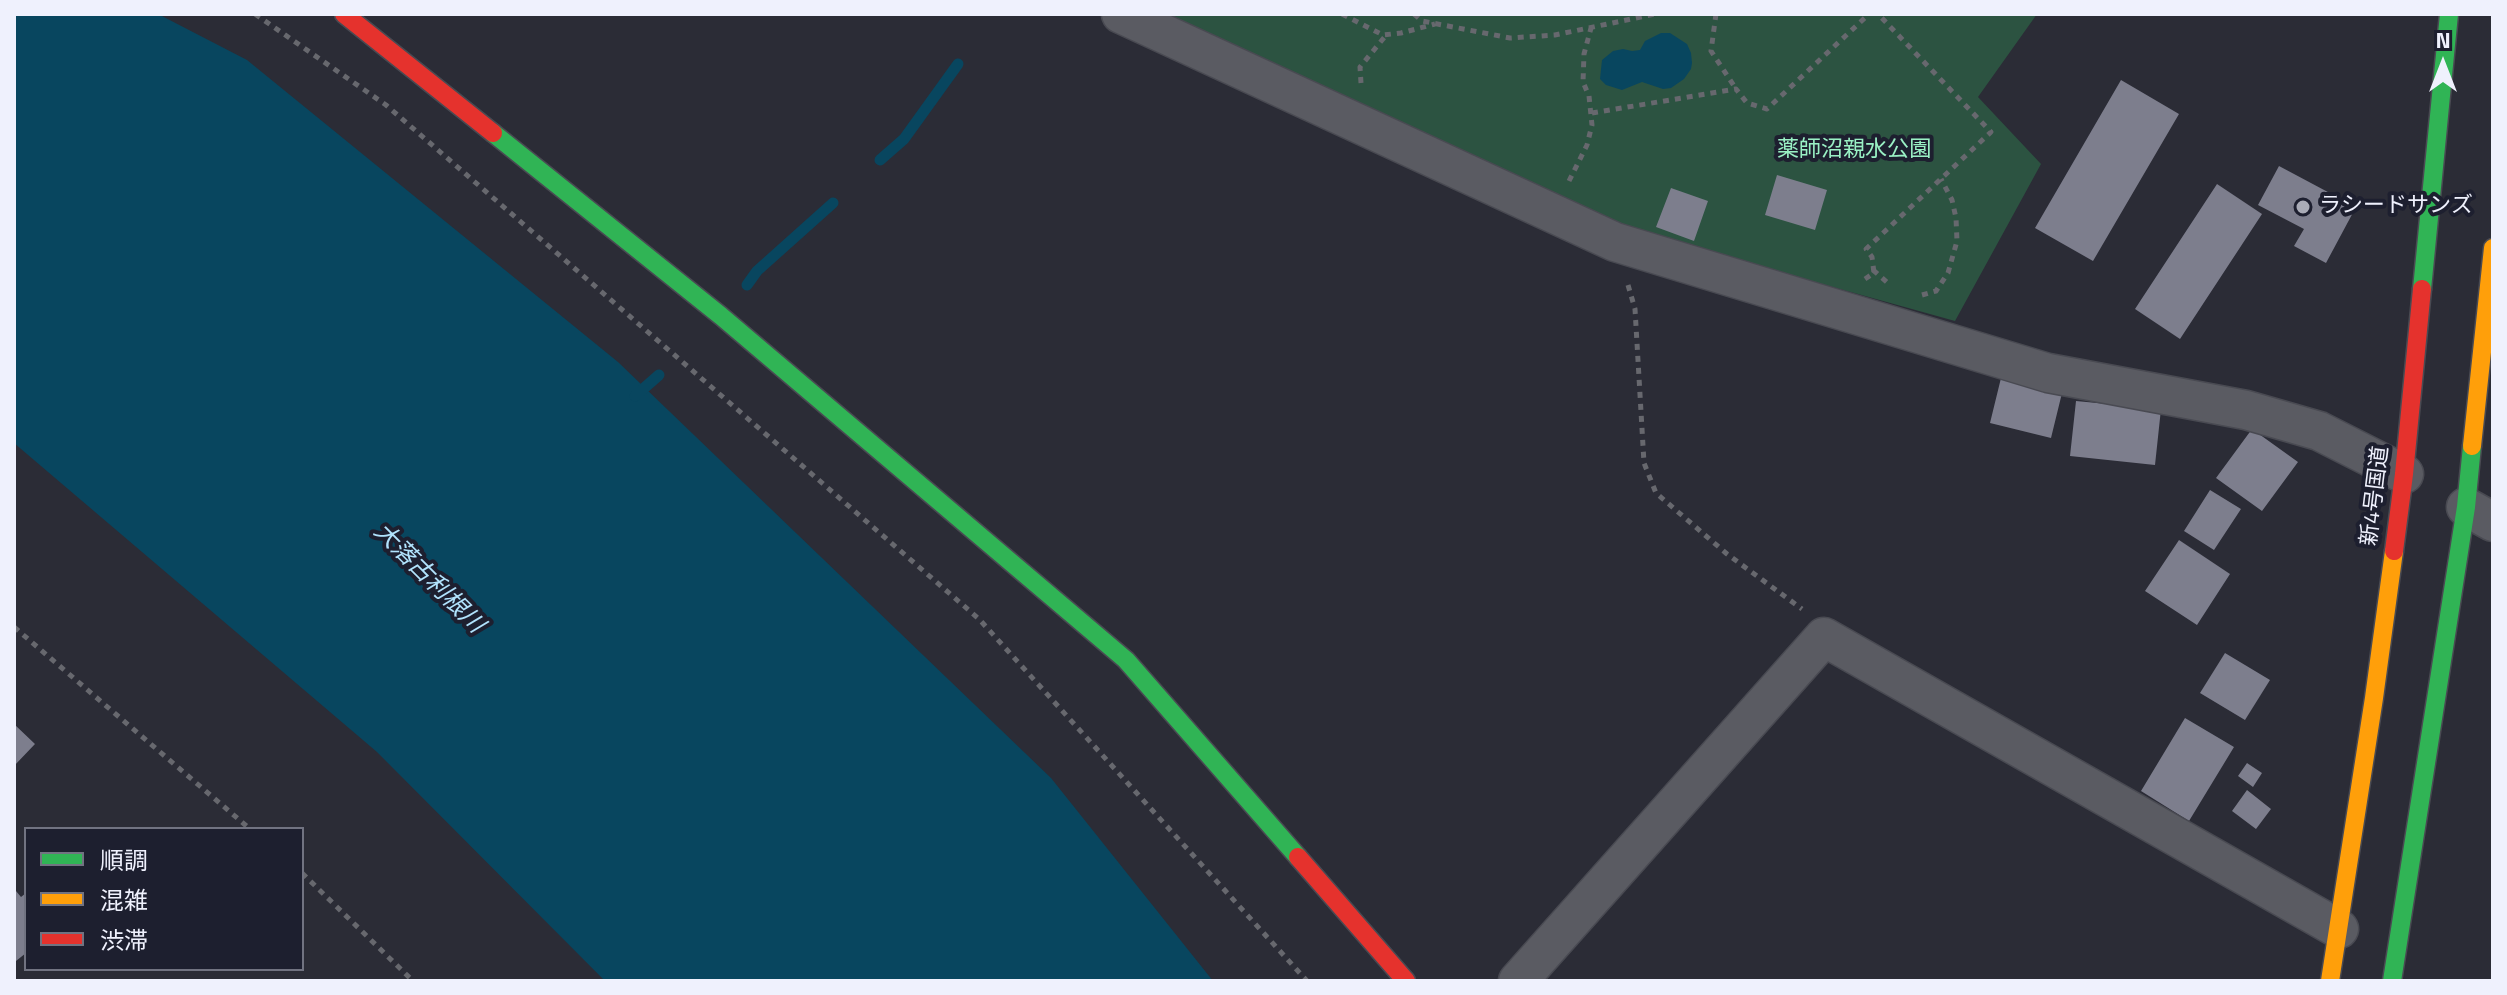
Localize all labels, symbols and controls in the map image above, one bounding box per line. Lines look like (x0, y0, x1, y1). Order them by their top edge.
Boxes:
text: N (2435, 23, 2451, 57)
north arrow (2403, 24, 2483, 104)
park label: 薬師沼親水公園 (1777, 138, 1931, 164)
place label: ラシードサンズ (2319, 194, 2473, 220)
marker: ラシードサンズ (2294, 198, 2312, 216)
street label: 新4号国道 (2357, 445, 2395, 547)
water label: 大落古利根川 (367, 518, 489, 640)
legend (24, 827, 304, 971)
text: 順調 (100, 842, 148, 878)
text: 混雑 (100, 882, 148, 918)
text: 渋滞 (100, 922, 148, 958)

